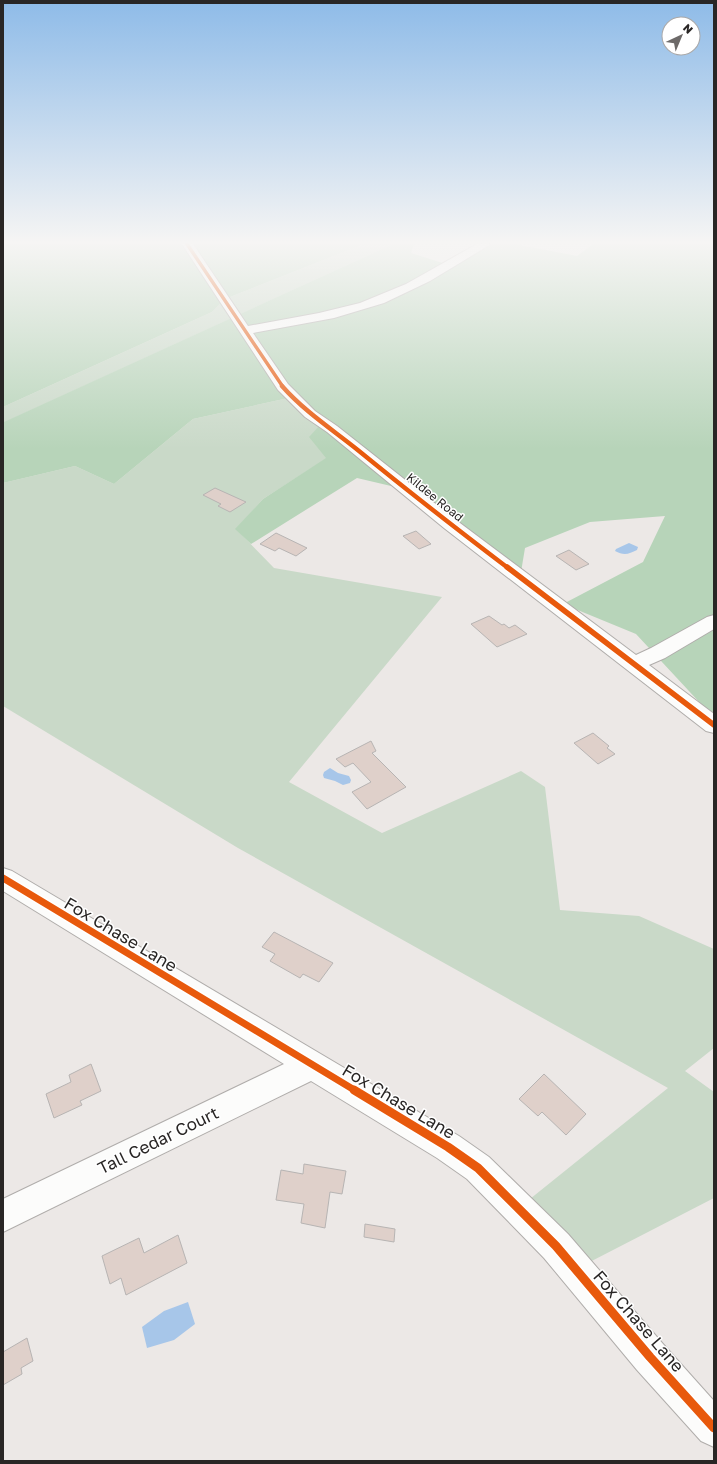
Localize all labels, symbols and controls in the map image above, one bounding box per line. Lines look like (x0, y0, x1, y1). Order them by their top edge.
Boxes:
north arrow (661, 16, 701, 56)
text: N (681, 21, 696, 36)
street label: Kildee Road (403, 469, 467, 525)
street label: Fox Chase Lane (61, 892, 181, 976)
street label: Fox Chase Lane (339, 1059, 459, 1143)
street label: Tall Cedar Court (94, 1102, 222, 1178)
street label: Fox Chase Lane (589, 1266, 689, 1376)

